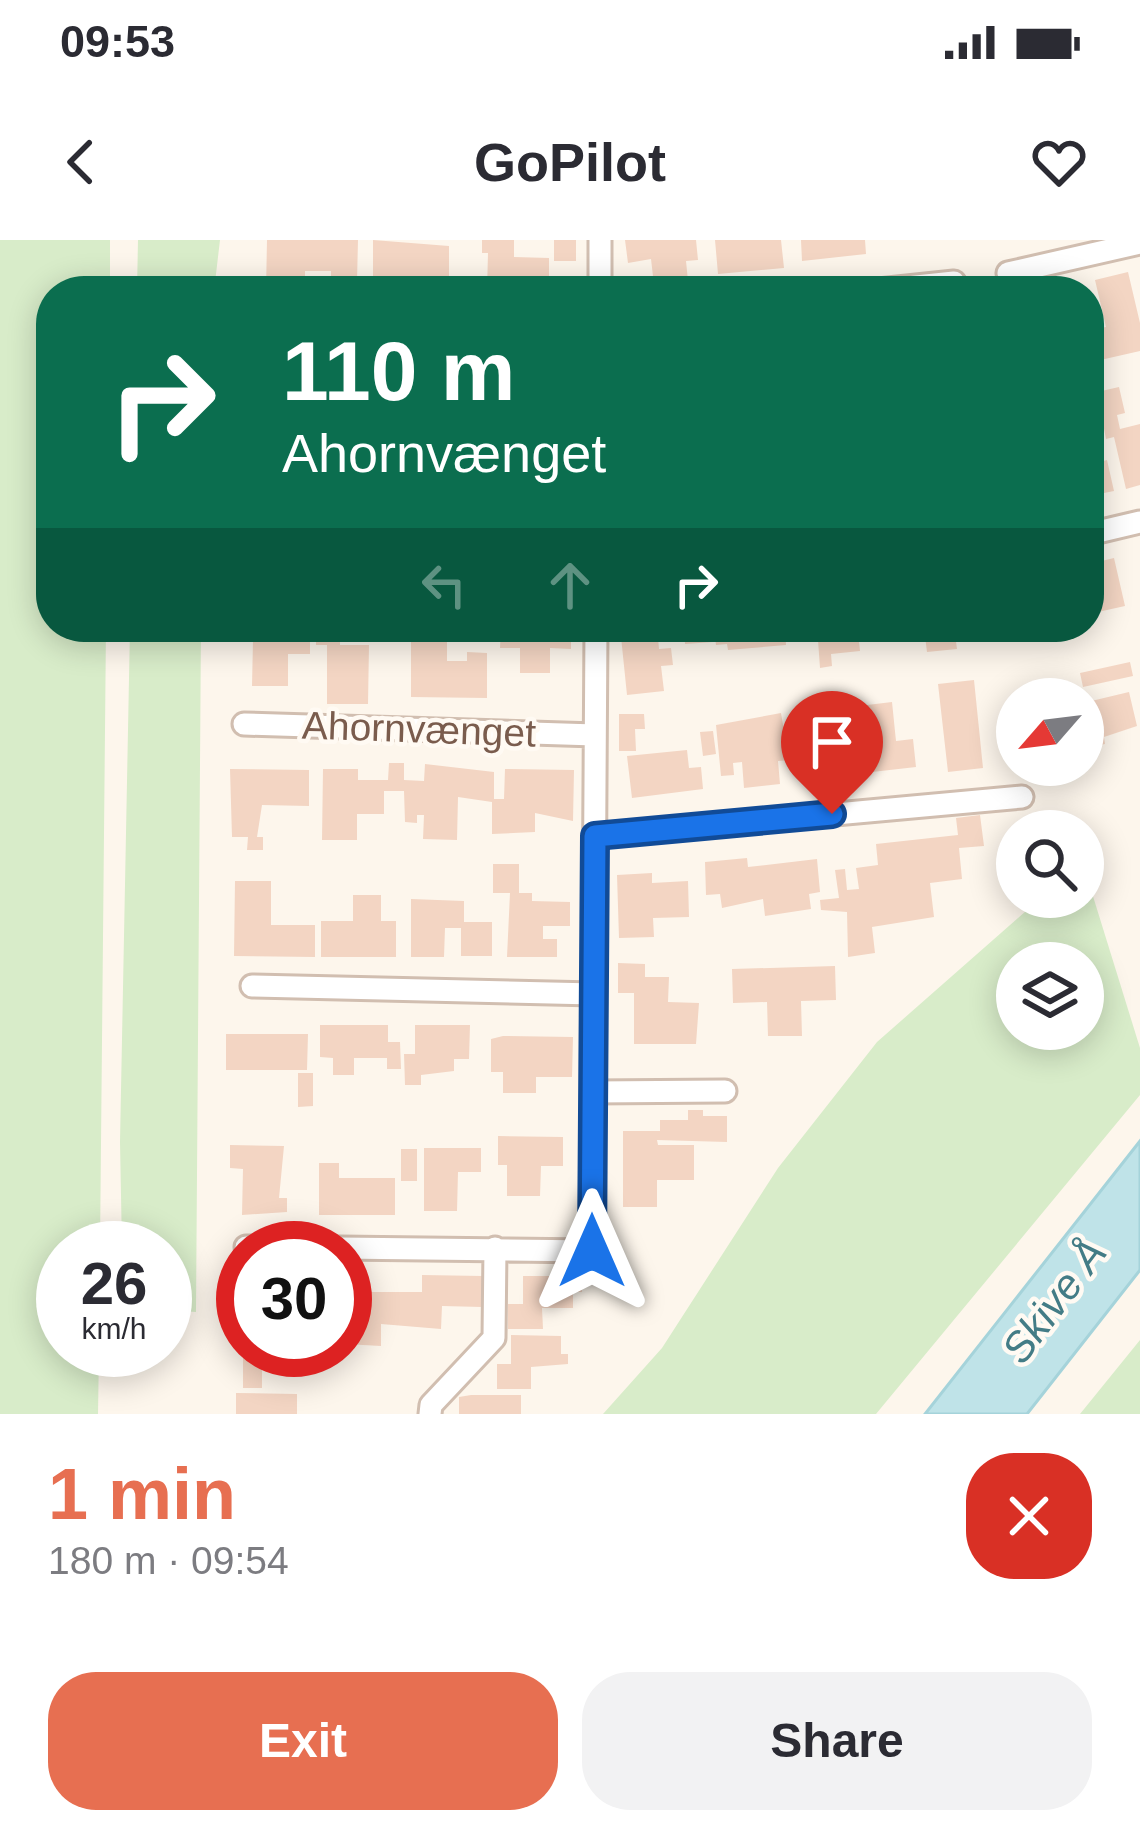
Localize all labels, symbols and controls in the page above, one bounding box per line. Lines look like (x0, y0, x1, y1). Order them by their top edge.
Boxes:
text: 09:53 (60, 16, 175, 67)
icon: back (48, 129, 114, 195)
icon: heart (1026, 129, 1092, 195)
text: GoPilot (474, 132, 666, 192)
icon: right (84, 324, 240, 480)
text: 110 m (282, 324, 516, 418)
text: Ahornvænget (282, 423, 606, 483)
icon: left (411, 552, 477, 618)
icon: ahead (537, 552, 603, 618)
icon: right (663, 552, 729, 618)
north arrow (996, 678, 1104, 786)
map controls (996, 678, 1104, 1050)
pin (781, 691, 883, 814)
street label: Ahornvænget (301, 703, 537, 755)
icon: arrive (799, 709, 865, 775)
button: search (996, 810, 1104, 918)
button: layers (996, 942, 1104, 1050)
position arrow (529, 1188, 655, 1314)
speed limit sign: 30 (216, 1221, 372, 1377)
water label: Skive Å (992, 1230, 1116, 1372)
text: 26 (81, 1250, 147, 1317)
text: km/h (81, 1312, 147, 1345)
button: close (966, 1453, 1092, 1579)
text: 1 min (48, 1454, 236, 1534)
text: 180 m · 09:54 (48, 1539, 289, 1582)
button: Exit (48, 1672, 558, 1810)
button: Share (582, 1672, 1092, 1810)

